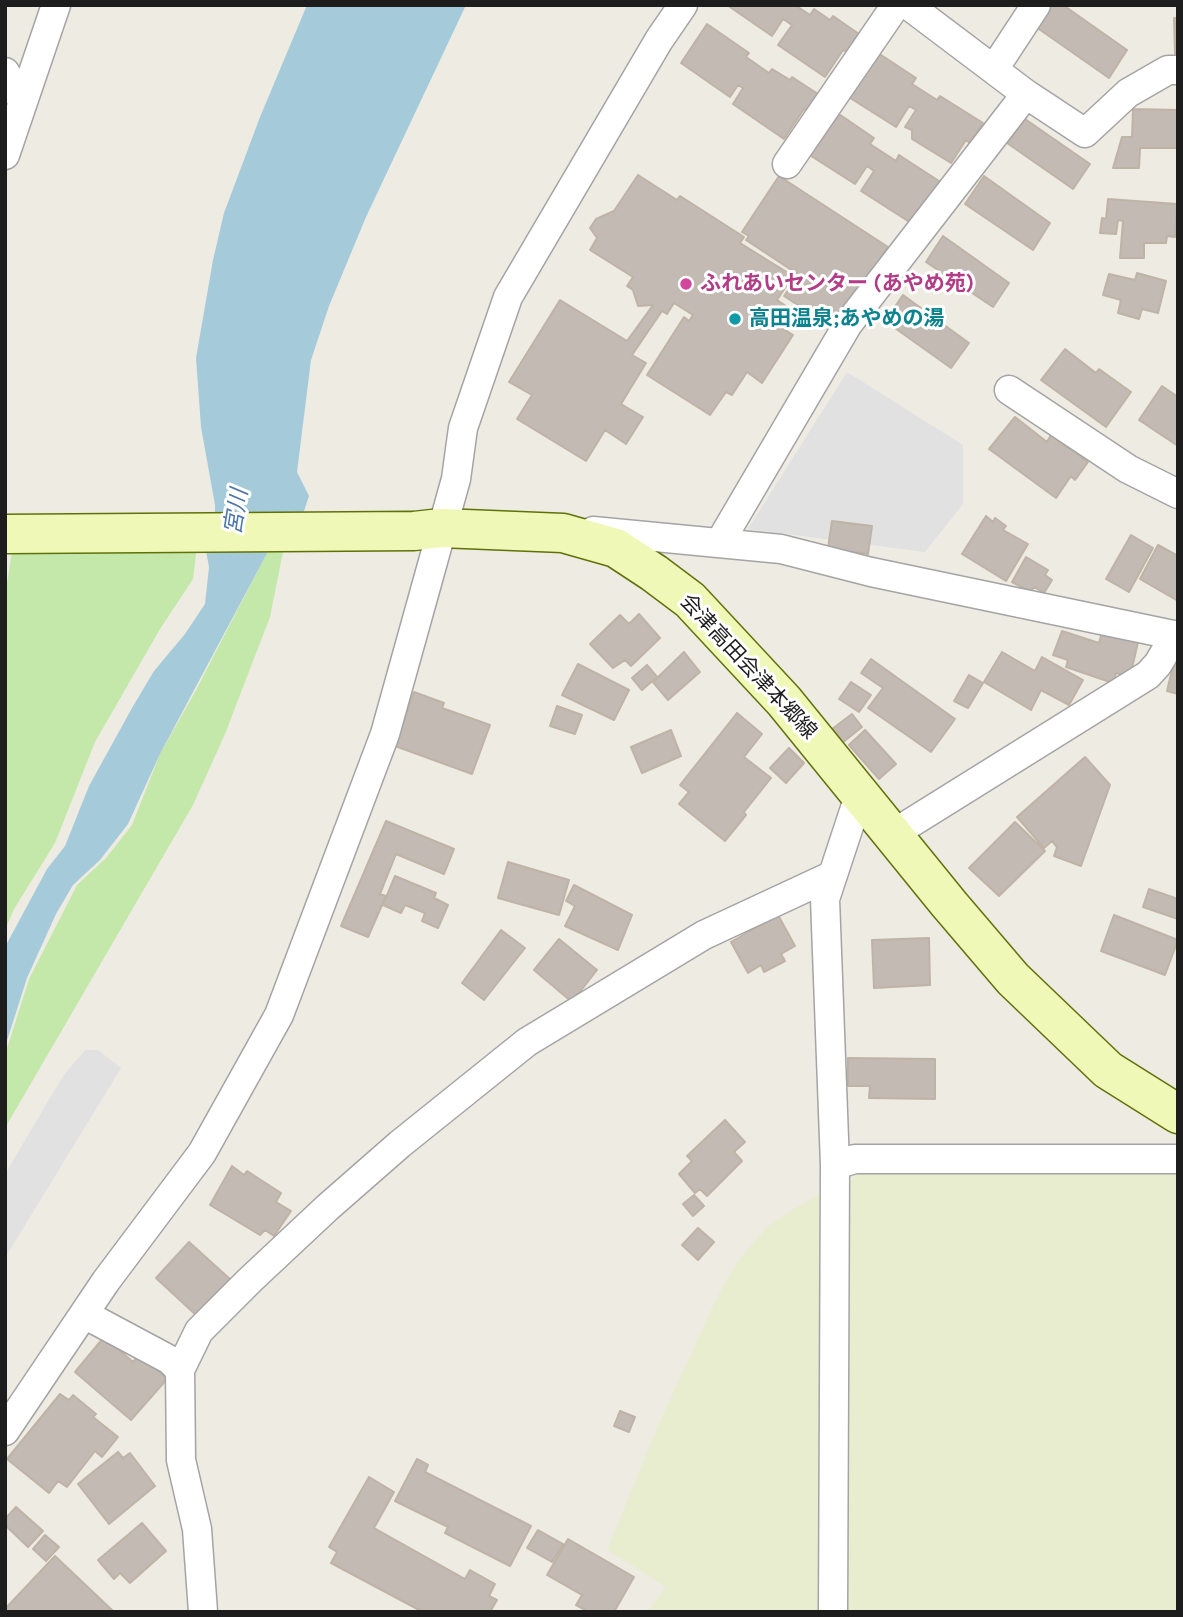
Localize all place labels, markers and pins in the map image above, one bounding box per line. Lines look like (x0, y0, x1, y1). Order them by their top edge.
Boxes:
place label: ふれあいセンター (あやめ苑) (700, 271, 974, 297)
marker: ふれあいセンター (あやめ苑) (678, 276, 694, 292)
place label: 高田温泉;あやめの湯 (749, 306, 944, 332)
marker: 高田温泉;あやめの湯 (727, 311, 743, 327)

